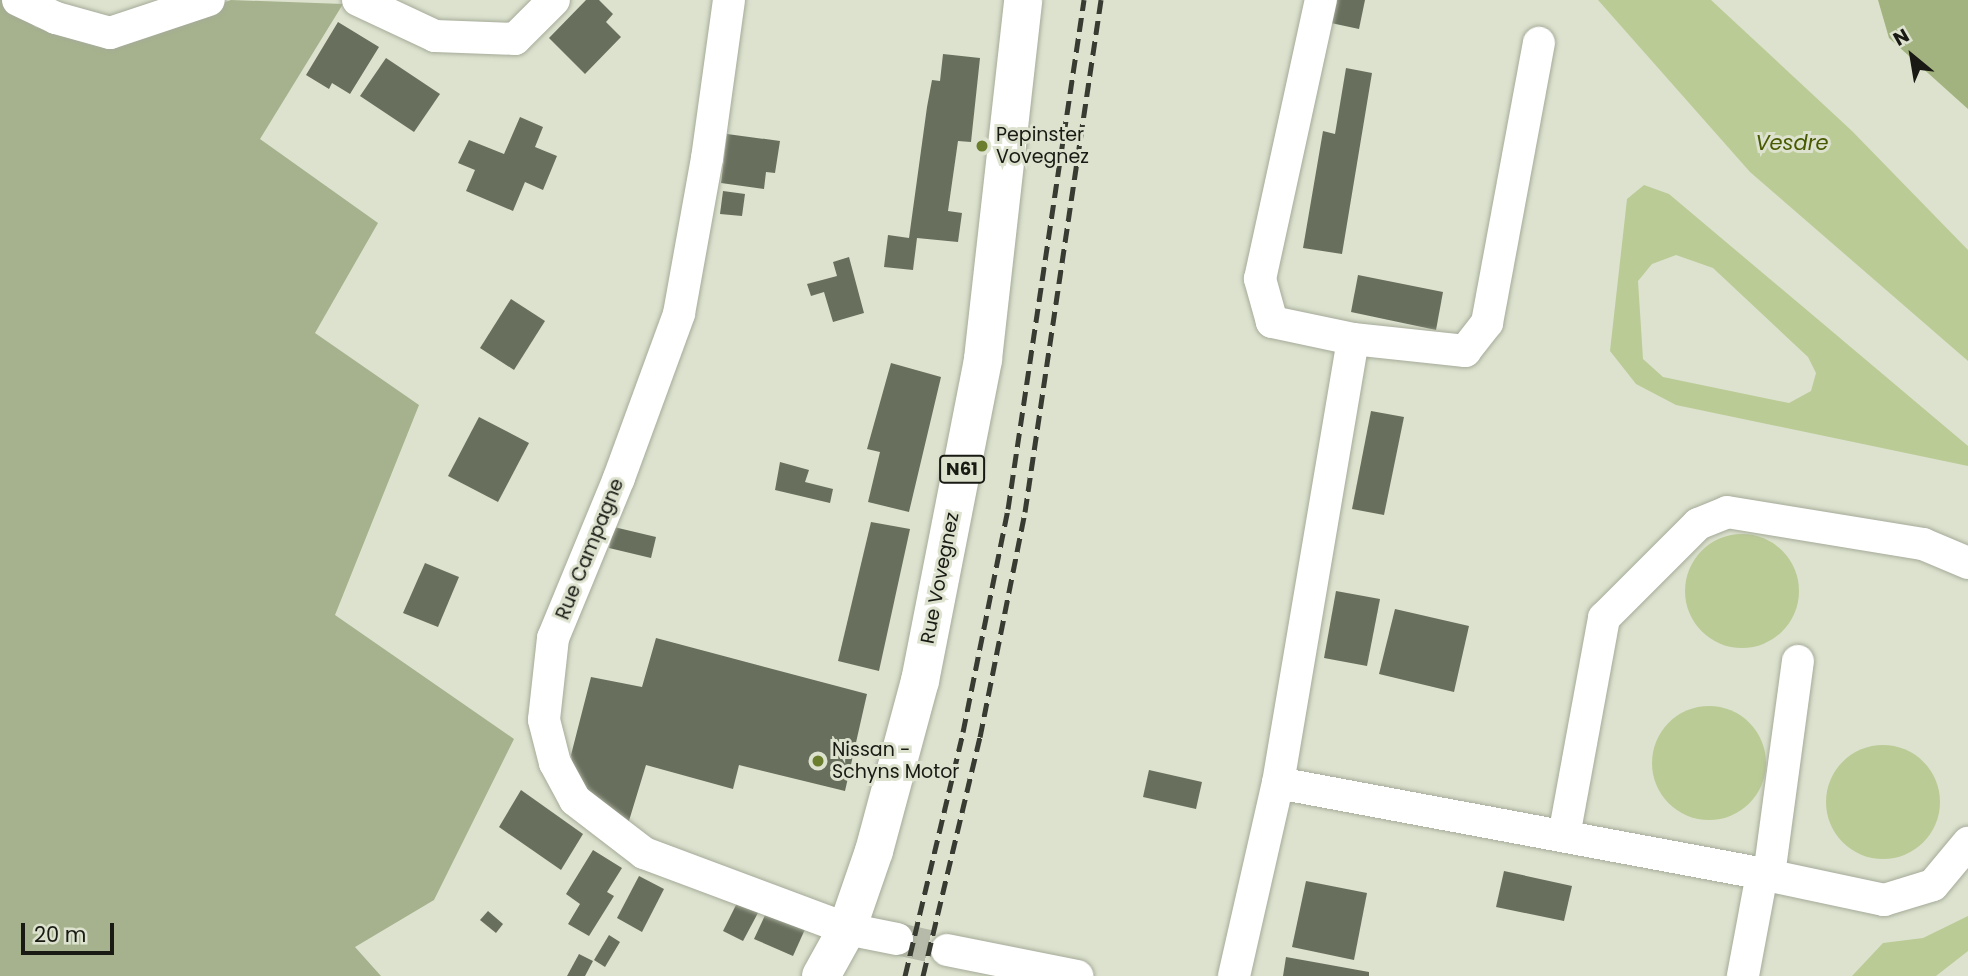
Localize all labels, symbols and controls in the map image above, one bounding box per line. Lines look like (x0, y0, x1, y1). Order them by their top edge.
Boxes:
north arrow (1877, 21, 1947, 91)
text: N (1888, 22, 1914, 53)
place label: Pepinster Vovegnez (996, 124, 1089, 168)
water label: Vesdre (1755, 130, 1829, 156)
marker: Pepinster Vovegnez (974, 138, 990, 154)
road number: N61 (937, 454, 986, 484)
street label: Rue Campagne (551, 475, 629, 623)
street label: Rue Vovegnez (916, 510, 964, 646)
place label: Nissan - Schyns Motor (832, 739, 959, 783)
marker: Nissan - Schyns Motor (810, 753, 826, 769)
scale bar (24, 909, 117, 953)
text: 20 m (34, 920, 87, 949)

